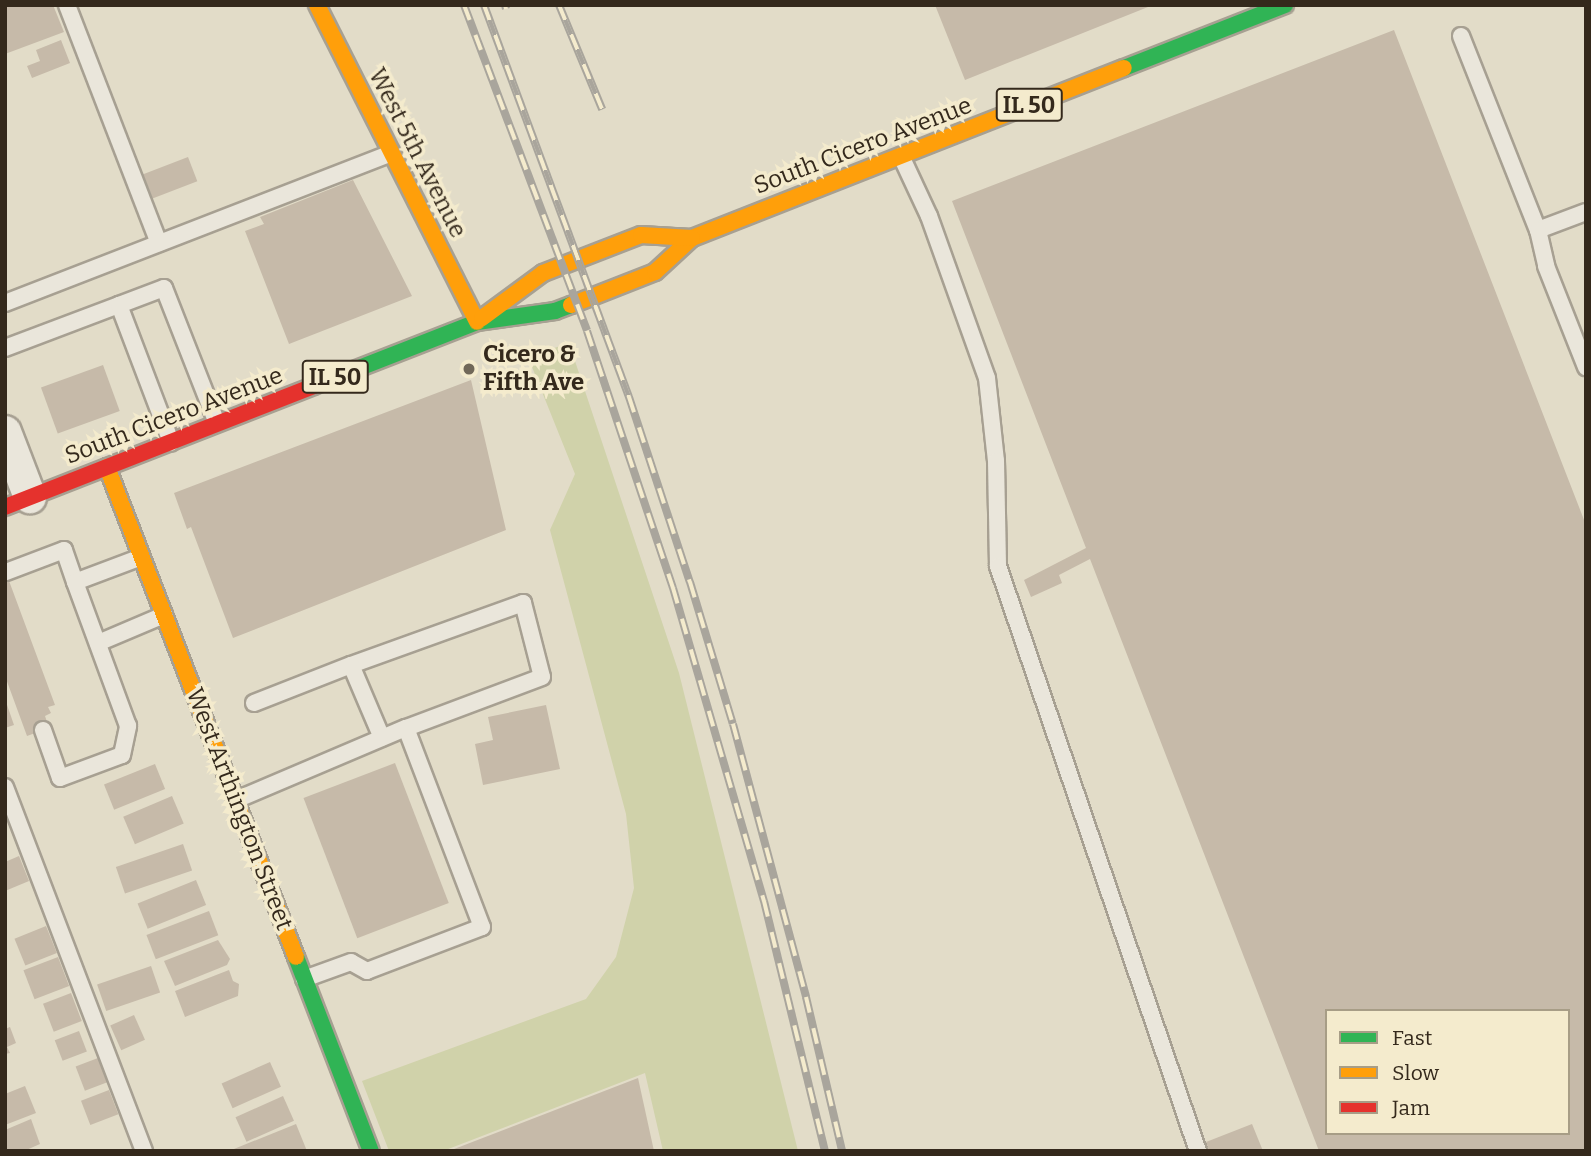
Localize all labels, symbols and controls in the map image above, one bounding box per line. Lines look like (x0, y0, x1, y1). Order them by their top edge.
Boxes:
street label: West 5th Avenue (362, 63, 472, 243)
road number: IL 50 (996, 86, 1062, 124)
street label: South Cicero Avenue (750, 91, 976, 201)
place label: Cicero & Fifth Ave (483, 341, 584, 397)
road number: IL 50 (302, 358, 368, 396)
street label: South Cicero Avenue (61, 361, 287, 471)
marker: Cicero & Fifth Ave (461, 361, 477, 377)
street label: West Arthington Street (180, 684, 298, 934)
legend (1325, 1009, 1570, 1135)
text: Fast (1392, 1025, 1432, 1051)
text: Slow (1392, 1060, 1439, 1086)
text: Jam (1392, 1095, 1430, 1121)

